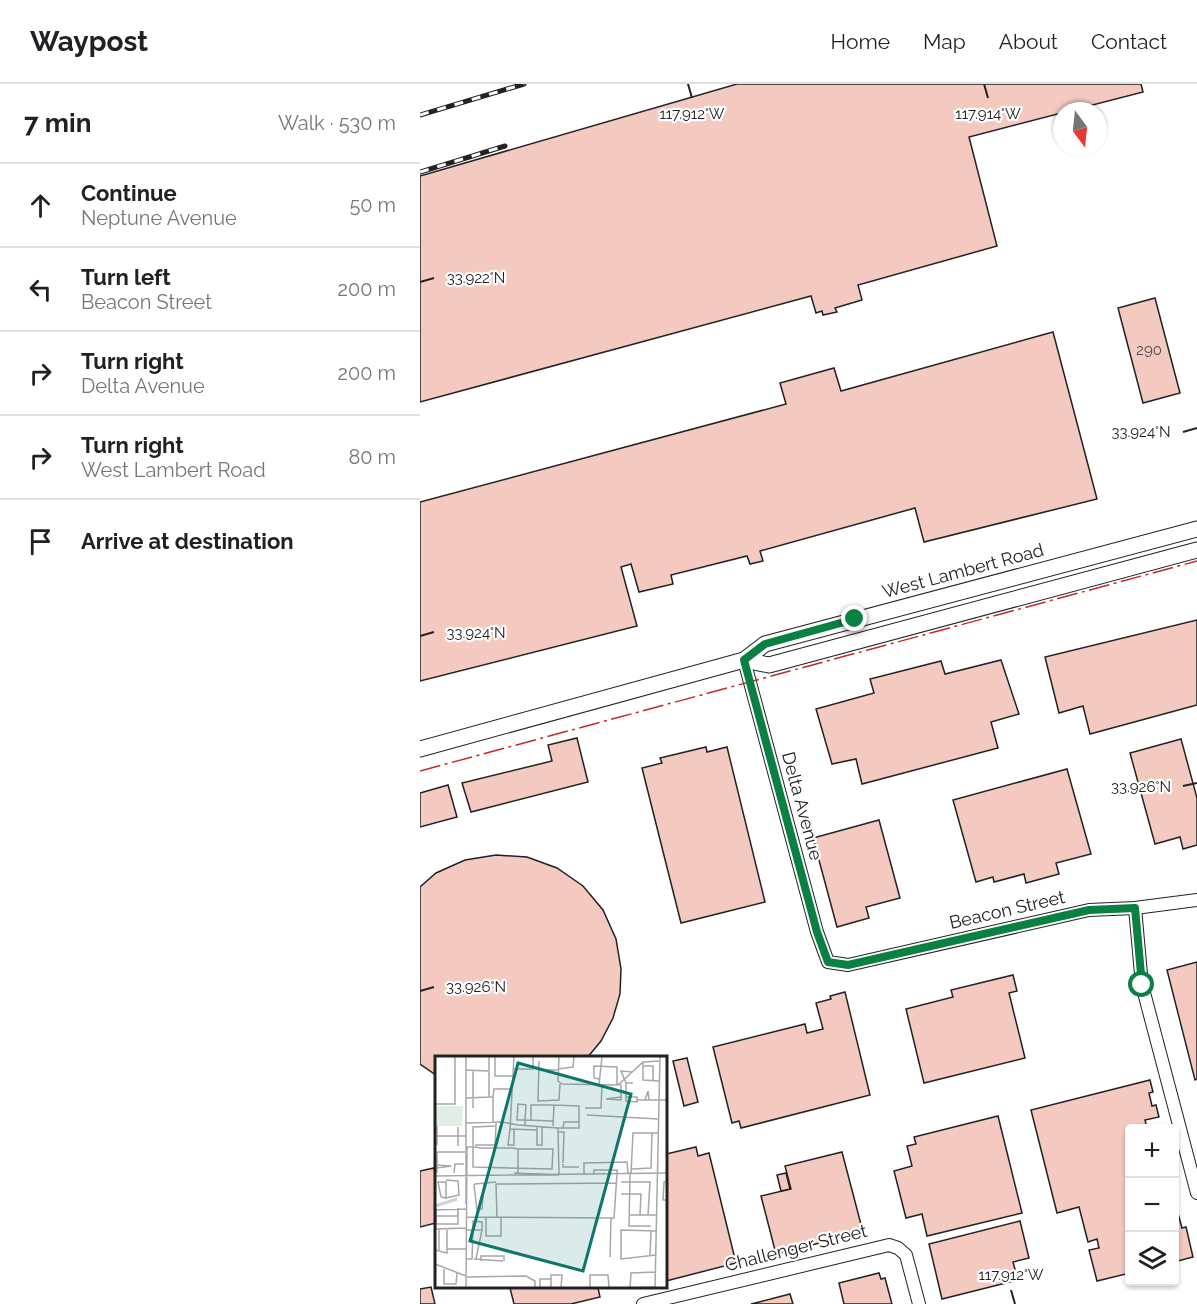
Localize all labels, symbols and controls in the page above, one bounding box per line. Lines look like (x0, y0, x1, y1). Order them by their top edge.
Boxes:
text: Waypost (30, 25, 148, 58)
text: Home (831, 29, 890, 54)
text: Map (923, 29, 966, 54)
text: About (999, 29, 1058, 54)
text: Contact (1091, 29, 1167, 54)
north arrow (1053, 102, 1107, 156)
text: 117.912°W (659, 105, 725, 123)
text: 117.914°W (955, 105, 1021, 123)
text: 7 min (24, 108, 91, 138)
text: Walk · 530 m (278, 111, 396, 135)
text: Continue (81, 180, 177, 206)
icon: ahead (24, 189, 57, 222)
text: 50 m (349, 193, 396, 217)
text: Neptune Avenue (81, 206, 237, 230)
text: Turn left (81, 264, 171, 290)
text: 33.922°N (447, 269, 505, 287)
icon: left (24, 273, 57, 306)
text: 200 m (338, 277, 396, 301)
text: Beacon Street (81, 290, 212, 314)
house number: 290 (1136, 341, 1162, 359)
text: Turn right (81, 348, 184, 374)
icon: right (24, 357, 57, 390)
text: 200 m (338, 361, 396, 385)
text: Delta Avenue (81, 374, 205, 398)
text: 33.924°N (1111, 423, 1171, 441)
text: Turn right (81, 432, 184, 458)
icon: right (24, 441, 57, 474)
text: 80 m (348, 445, 396, 469)
text: West Lambert Road (81, 458, 266, 482)
icon: arrive (24, 525, 57, 558)
text: Arrive at destination (81, 528, 294, 554)
street label: West Lambert Road (880, 539, 1046, 602)
route end (841, 605, 867, 631)
text: 33.924°N (446, 624, 506, 642)
street label: Delta Avenue (778, 749, 827, 863)
text: 33.926°N (1111, 778, 1171, 796)
street label: Beacon Street (947, 886, 1067, 933)
route start (1128, 971, 1154, 997)
text: 33.926°N (446, 978, 506, 996)
inset map (435, 1056, 668, 1289)
map controls (1125, 1124, 1179, 1286)
button: + (1125, 1124, 1179, 1178)
button: − (1125, 1178, 1179, 1232)
street label: Challenger Street (723, 1220, 869, 1275)
button: layers (1125, 1232, 1179, 1286)
text: 117.912°W (978, 1266, 1044, 1284)

